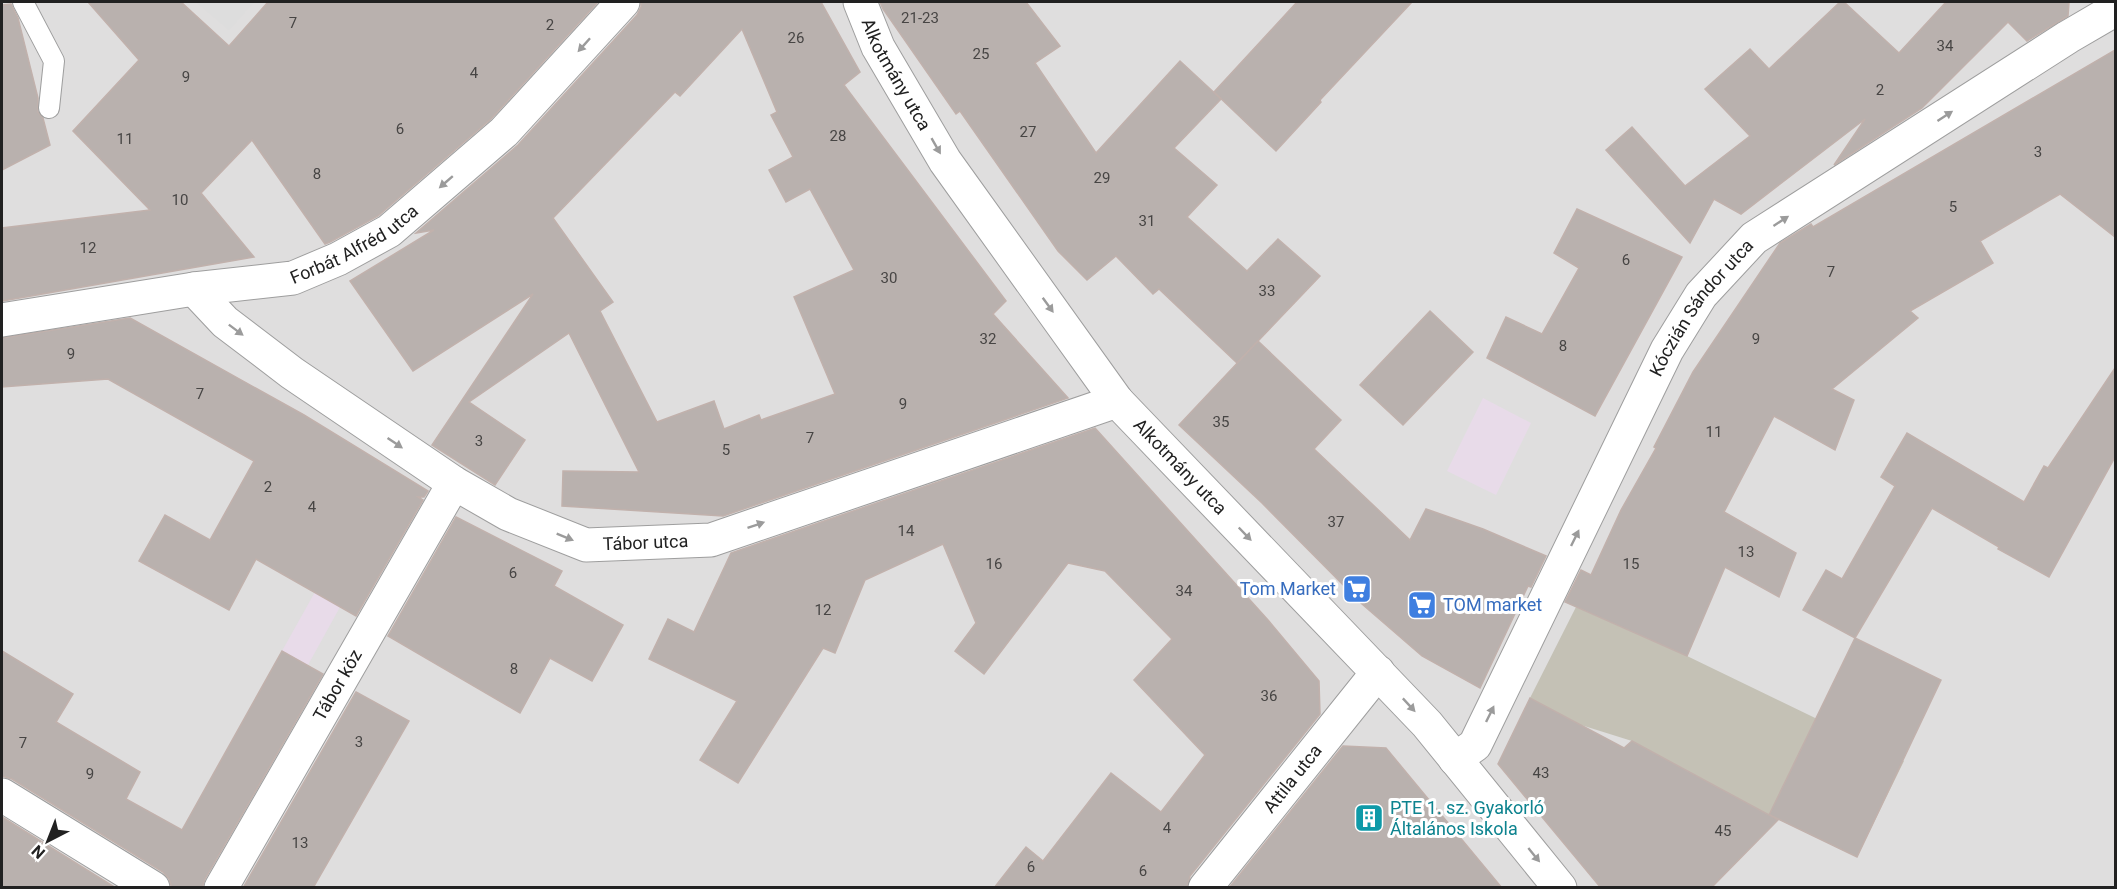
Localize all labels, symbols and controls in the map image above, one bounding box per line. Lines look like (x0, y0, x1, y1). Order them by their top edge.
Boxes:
house number: 21-23 (901, 9, 939, 27)
house number: 7 (289, 14, 297, 32)
street label: Alkotmány utca (858, 15, 936, 134)
house number: 2 (546, 16, 554, 34)
house number: 26 (788, 29, 804, 47)
one-way arrow (578, 37, 591, 52)
house number: 34 (1937, 37, 1954, 55)
house number: 25 (973, 45, 989, 63)
house number: 4 (470, 64, 479, 82)
house number: 9 (182, 68, 190, 86)
house number: 2 (1876, 81, 1884, 99)
one-way arrow (1937, 110, 1953, 121)
house number: 6 (396, 120, 404, 138)
house number: 27 (1020, 123, 1036, 141)
house number: 28 (830, 127, 846, 145)
house number: 11 (117, 130, 133, 148)
one-way arrow (931, 138, 941, 155)
house number: 3 (2034, 143, 2042, 161)
house number: 8 (313, 165, 321, 183)
house number: 29 (1094, 169, 1110, 187)
one-way arrow (439, 175, 454, 188)
house number: 10 (172, 191, 188, 209)
house number: 5 (1949, 198, 1957, 216)
street label: Forbát Alfréd utca (287, 200, 422, 288)
house number: 31 (1139, 212, 1155, 230)
one-way arrow (1773, 216, 1789, 227)
street label: Kóczián Sándor utca (1645, 235, 1757, 380)
house number: 12 (80, 239, 96, 257)
house number: 6 (1622, 251, 1630, 269)
house number: 7 (1827, 263, 1835, 281)
house number: 30 (881, 269, 897, 287)
house number: 33 (1259, 282, 1275, 300)
one-way arrow (1042, 297, 1054, 313)
one-way arrow (228, 323, 244, 336)
house number: 32 (980, 330, 996, 348)
house number: 9 (1752, 330, 1760, 348)
house number: 8 (1559, 337, 1567, 355)
house number: 9 (67, 345, 75, 363)
house number: 7 (196, 385, 204, 403)
house number: 9 (899, 395, 907, 413)
house number: 35 (1213, 413, 1229, 431)
street label: Alkotmány utca (1130, 414, 1231, 519)
house number: 11 (1706, 423, 1722, 441)
house number: 7 (806, 429, 814, 447)
house number: 3 (475, 432, 483, 450)
one-way arrow (387, 437, 403, 448)
house number: 5 (722, 441, 730, 459)
house number: 2 (264, 478, 272, 496)
house number: 4 (308, 498, 317, 516)
house number: 37 (1328, 513, 1344, 531)
one-way arrow (747, 519, 765, 529)
house number: 14 (898, 522, 915, 540)
one-way arrow (1238, 526, 1252, 540)
street label: Tábor utca (602, 530, 689, 554)
one-way arrow (1570, 530, 1580, 547)
one-way arrow (556, 533, 574, 542)
house number: 13 (1738, 543, 1754, 561)
house number: 16 (986, 555, 1002, 573)
house number: 15 (1623, 555, 1639, 573)
house number: 6 (509, 564, 517, 582)
supermarket icon: Tom Market (1341, 573, 1373, 605)
place label: Tom Market (1240, 578, 1336, 599)
house number: 34 (1176, 582, 1193, 600)
supermarket icon: TOM market (1406, 589, 1438, 621)
place label: TOM market (1443, 594, 1542, 615)
house number: 12 (815, 601, 831, 619)
street label: Tábor köz (309, 646, 366, 724)
house number: 8 (510, 660, 518, 678)
house number: 36 (1261, 687, 1277, 705)
one-way arrow (1402, 697, 1415, 712)
one-way arrow (1485, 705, 1495, 722)
house number: 3 (355, 733, 363, 751)
house number: 7 (19, 734, 27, 752)
street label: Attila utca (1258, 740, 1326, 817)
house number: 43 (1533, 764, 1549, 782)
house number: 9 (86, 765, 94, 783)
place label: PTE 1. sz. Gyakorló Általános Iskola (1390, 797, 1544, 839)
building icon: PTE 1. sz. Gyakorló Általános Iskola (1353, 802, 1385, 834)
north arrow (18, 811, 78, 871)
house number: 4 (1163, 819, 1172, 837)
house number: 45 (1715, 822, 1731, 840)
house number: 13 (292, 834, 308, 852)
text: N (28, 841, 49, 863)
one-way arrow (1527, 847, 1540, 862)
house number: 6 (1027, 858, 1035, 876)
house number: 6 (1139, 862, 1147, 880)

